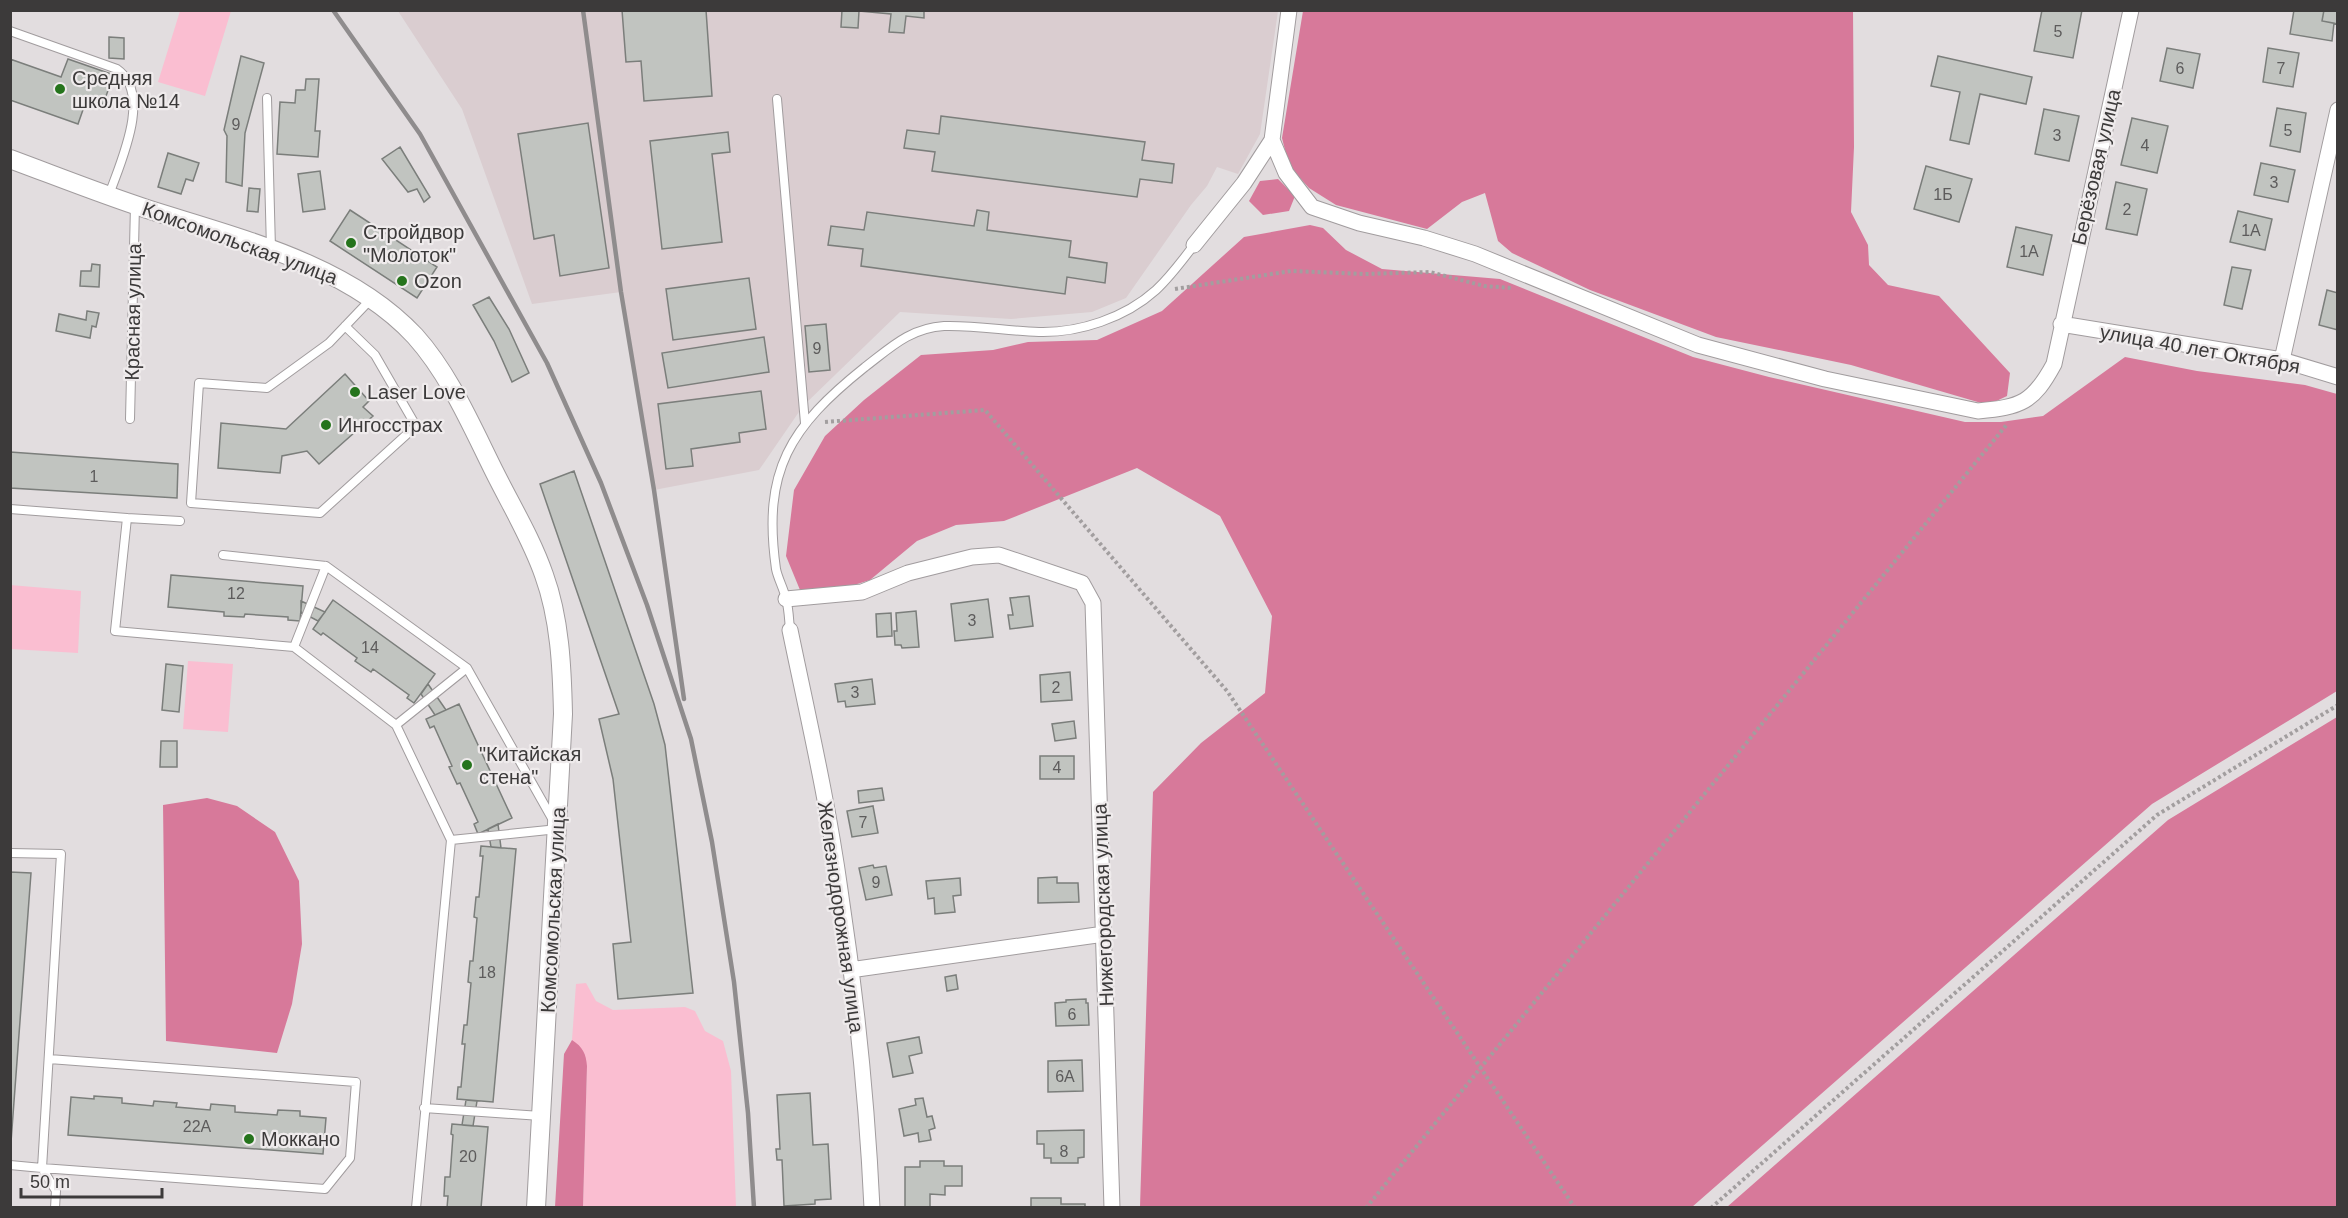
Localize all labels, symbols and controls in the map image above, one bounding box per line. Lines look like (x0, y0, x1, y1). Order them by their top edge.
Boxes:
house number: 5 (2054, 23, 2063, 40)
house number: 6 (2176, 60, 2185, 77)
house number: 7 (2277, 60, 2286, 77)
place label: Средняя школа №14 (72, 67, 180, 112)
marker: Средняя школа №14 (53, 82, 67, 96)
street label: Берёзовая улица (2067, 86, 2125, 247)
house number: 9 (232, 116, 241, 133)
house number: 5 (2284, 122, 2293, 139)
house number: 3 (2053, 127, 2062, 144)
house number: 4 (2141, 137, 2150, 154)
house number: 3 (2270, 174, 2279, 191)
house number: 1Б (1933, 186, 1953, 203)
street label: Комсомольская улица (139, 197, 341, 289)
house number: 2 (2123, 201, 2132, 218)
place label: Стройдвор "Молоток" (363, 221, 464, 266)
house number: 1А (2241, 222, 2261, 239)
marker: Стройдвор "Молоток" (344, 236, 358, 250)
street label: Красная улица (121, 242, 145, 381)
house number: 1А (2019, 243, 2039, 260)
place label: Ozon (414, 270, 462, 292)
marker: Ozon (395, 274, 409, 288)
street label: улица 40 лет Октября (2098, 321, 2302, 377)
house number: 9 (813, 340, 822, 357)
place label: Laser Love (367, 381, 466, 403)
marker: Laser Love (348, 385, 362, 399)
place label: Ингосстрах (338, 414, 443, 436)
marker: Ингосстрах (319, 418, 333, 432)
house number: 1 (90, 468, 99, 485)
house number: 12 (227, 585, 245, 602)
house number: 3 (968, 612, 977, 629)
house number: 14 (361, 639, 379, 656)
house number: 2 (1052, 679, 1061, 696)
house number: 3 (851, 684, 860, 701)
place label: "Китайская стена" (479, 743, 581, 788)
marker: "Китайская стена" (460, 758, 474, 772)
house number: 4 (1053, 759, 1062, 776)
street label: Железнодорожная улица (814, 800, 868, 1035)
street label: Нижегородская улица (1088, 802, 1118, 1007)
street label: Комсомольская улица (537, 806, 569, 1013)
house number: 7 (859, 814, 868, 831)
house number: 9 (872, 874, 881, 891)
house number: 18 (478, 964, 496, 981)
house number: 6 (1068, 1006, 1077, 1023)
house number: 6А (1055, 1068, 1075, 1085)
house number: 22А (183, 1118, 212, 1135)
place label: Моккано (261, 1128, 340, 1150)
marker: Моккано (242, 1132, 256, 1146)
house number: 8 (1060, 1143, 1069, 1160)
house number: 20 (459, 1148, 477, 1165)
scale bar (21, 1161, 162, 1199)
text: 50 m (30, 1172, 70, 1192)

